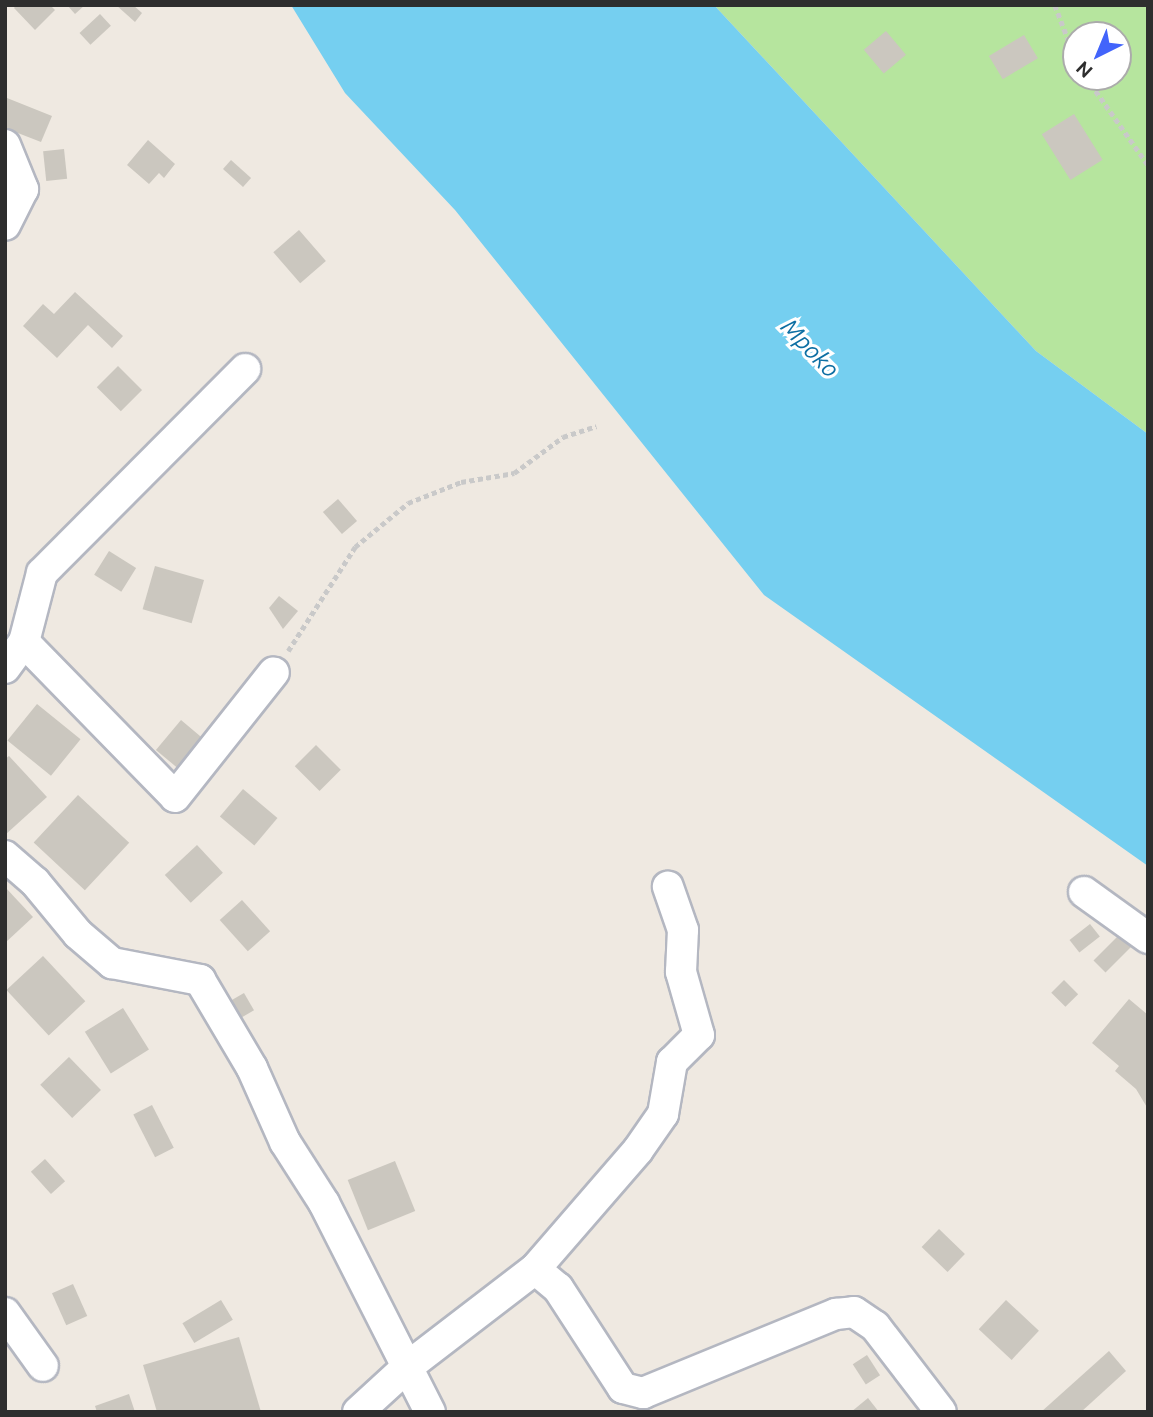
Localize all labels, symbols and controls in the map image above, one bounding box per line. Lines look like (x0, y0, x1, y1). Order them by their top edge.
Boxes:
north arrow (1062, 21, 1132, 91)
text: N (1071, 57, 1097, 83)
water label: Mpoko (775, 313, 845, 383)

